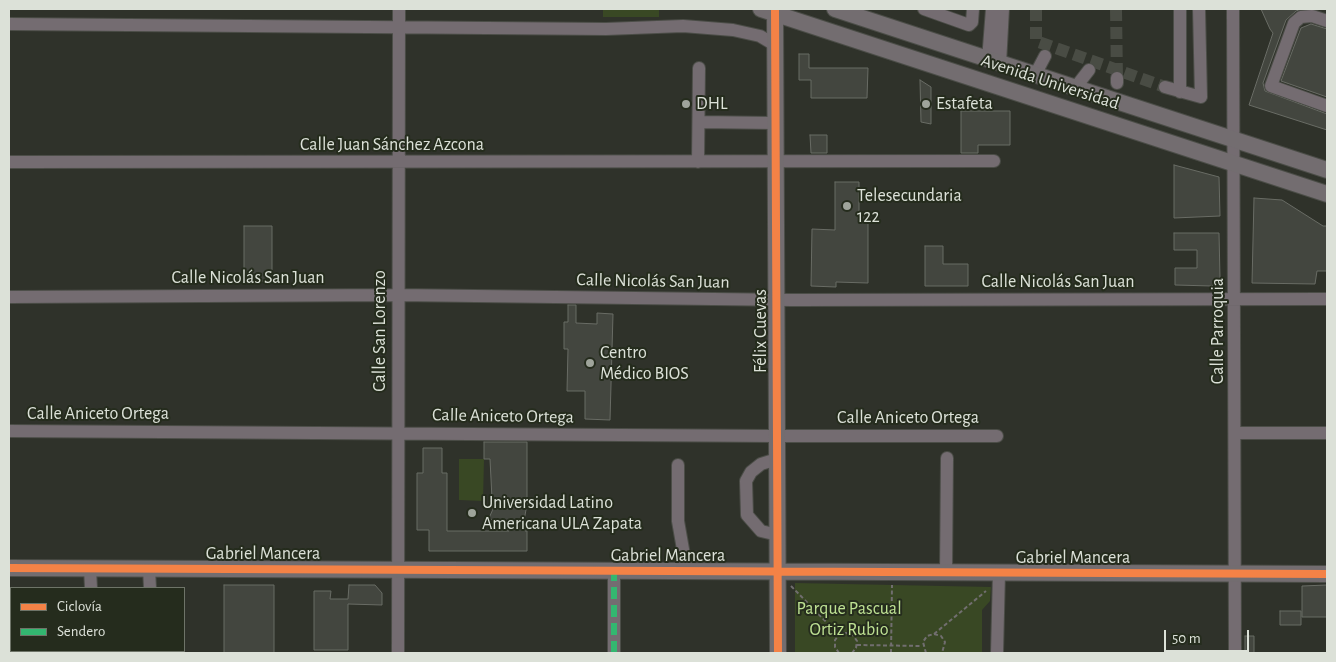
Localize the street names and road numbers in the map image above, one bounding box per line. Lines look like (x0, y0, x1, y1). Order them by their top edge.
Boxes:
street label: Avenida Universidad (978, 49, 1122, 115)
street label: Calle Juan Sánchez Azcona (300, 134, 484, 156)
street label: Calle Nicolás San Juan (171, 267, 325, 289)
street label: Calle Nicolás San Juan (576, 269, 730, 293)
street label: Calle San Lorenzo (369, 270, 391, 392)
street label: Calle Nicolás San Juan (981, 271, 1135, 293)
street label: Calle Parroquia (1207, 278, 1229, 384)
street label: Félix Cuevas (750, 289, 772, 373)
street label: Calle Aniceto Ortega (27, 403, 169, 425)
street label: Calle Aniceto Ortega (432, 404, 574, 428)
street label: Calle Aniceto Ortega (837, 407, 979, 429)
street label: Gabriel Mancera (206, 543, 320, 565)
street label: Gabriel Mancera (611, 545, 725, 567)
street label: Gabriel Mancera (1016, 547, 1130, 569)

